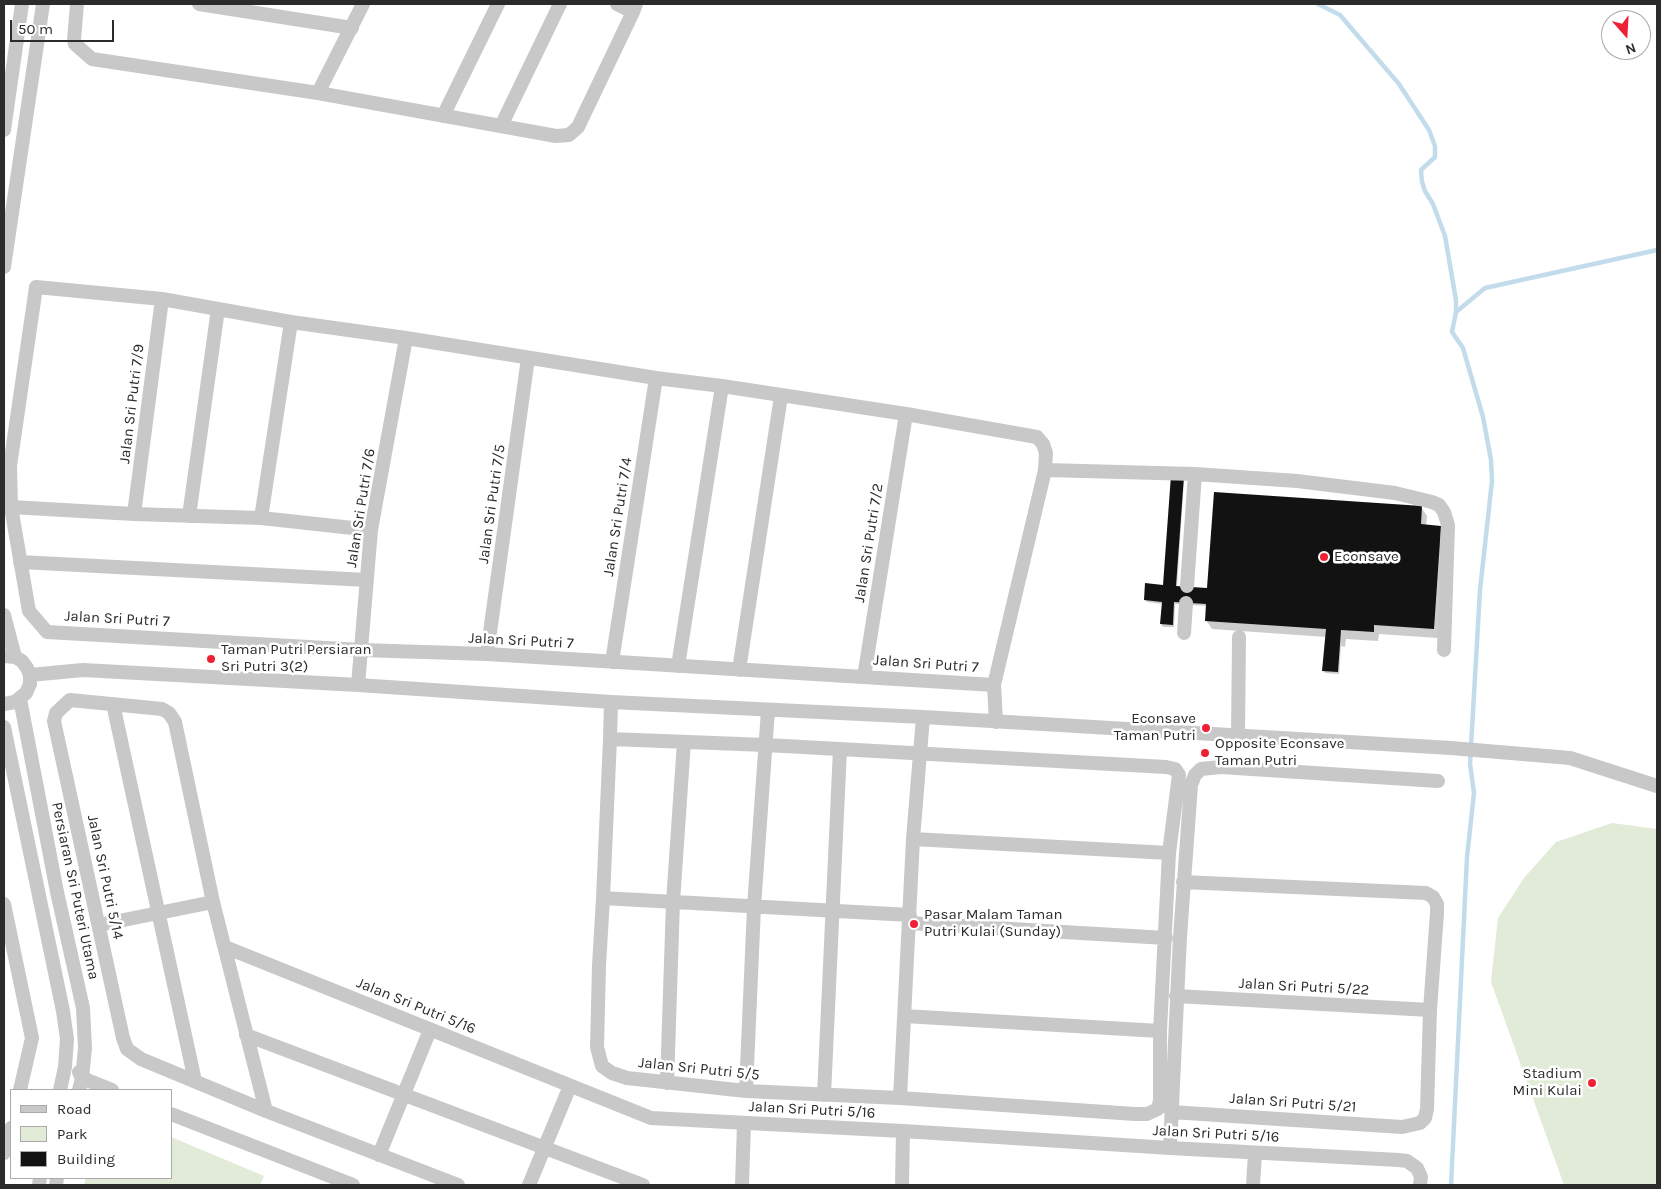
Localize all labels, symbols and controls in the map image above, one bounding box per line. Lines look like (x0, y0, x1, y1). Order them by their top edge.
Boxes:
scale bar (12, 10, 116, 42)
north arrow (1601, 10, 1651, 60)
text: 50 m (18, 20, 53, 38)
text: N (1623, 39, 1638, 58)
street label: Jalan Sri Putri 7/9 (116, 343, 148, 465)
street label: Jalan Sri Putri 7/5 (475, 443, 509, 565)
street label: Jalan Sri Putri 7/6 (343, 447, 379, 569)
street label: Jalan Sri Putri 7/4 (600, 456, 636, 578)
street label: Jalan Sri Putri 7/2 (851, 482, 887, 604)
place label: Econsave (1334, 548, 1399, 566)
marker: Econsave (1318, 551, 1330, 563)
street label: Jalan Sri Putri 7 (64, 607, 170, 631)
street label: Jalan Sri Putri 7 (468, 629, 574, 653)
place label: Taman Putri Persiaran Sri Putri 3(2) (221, 641, 372, 676)
street label: Jalan Sri Putri 7 (873, 651, 979, 677)
marker: Taman Putri Persiaran Sri Putri 3(2) (205, 653, 217, 665)
place label: Econsave Taman Putri (1114, 710, 1196, 745)
marker: Econsave Taman Putri (1200, 722, 1212, 734)
place label: Opposite Econsave Taman Putri (1215, 735, 1344, 770)
marker: Opposite Econsave Taman Putri (1199, 747, 1211, 759)
street label: Persiaran Sri Puteri Utama (47, 801, 103, 981)
street label: Jalan Sri Putri 5/14 (83, 813, 127, 941)
place label: Pasar Malam Taman Putri Kulai (Sunday) (924, 906, 1063, 941)
marker: Pasar Malam Taman Putri Kulai (Sunday) (908, 918, 920, 930)
street label: Jalan Sri Putri 5/16 (354, 974, 478, 1038)
street label: Jalan Sri Putri 5/22 (1238, 975, 1370, 999)
street label: Jalan Sri Putri 5/5 (637, 1054, 761, 1084)
place label: Stadium Mini Kulai (1513, 1065, 1582, 1100)
marker: Stadium Mini Kulai (1586, 1077, 1598, 1089)
legend (10, 1089, 172, 1179)
street label: Jalan Sri Putri 5/21 (1229, 1090, 1357, 1116)
street label: Jalan Sri Putri 5/16 (748, 1098, 876, 1122)
text: Road (57, 1100, 92, 1118)
street label: Jalan Sri Putri 5/16 (1152, 1122, 1280, 1146)
text: Park (57, 1125, 87, 1143)
text: Building (57, 1150, 115, 1168)

